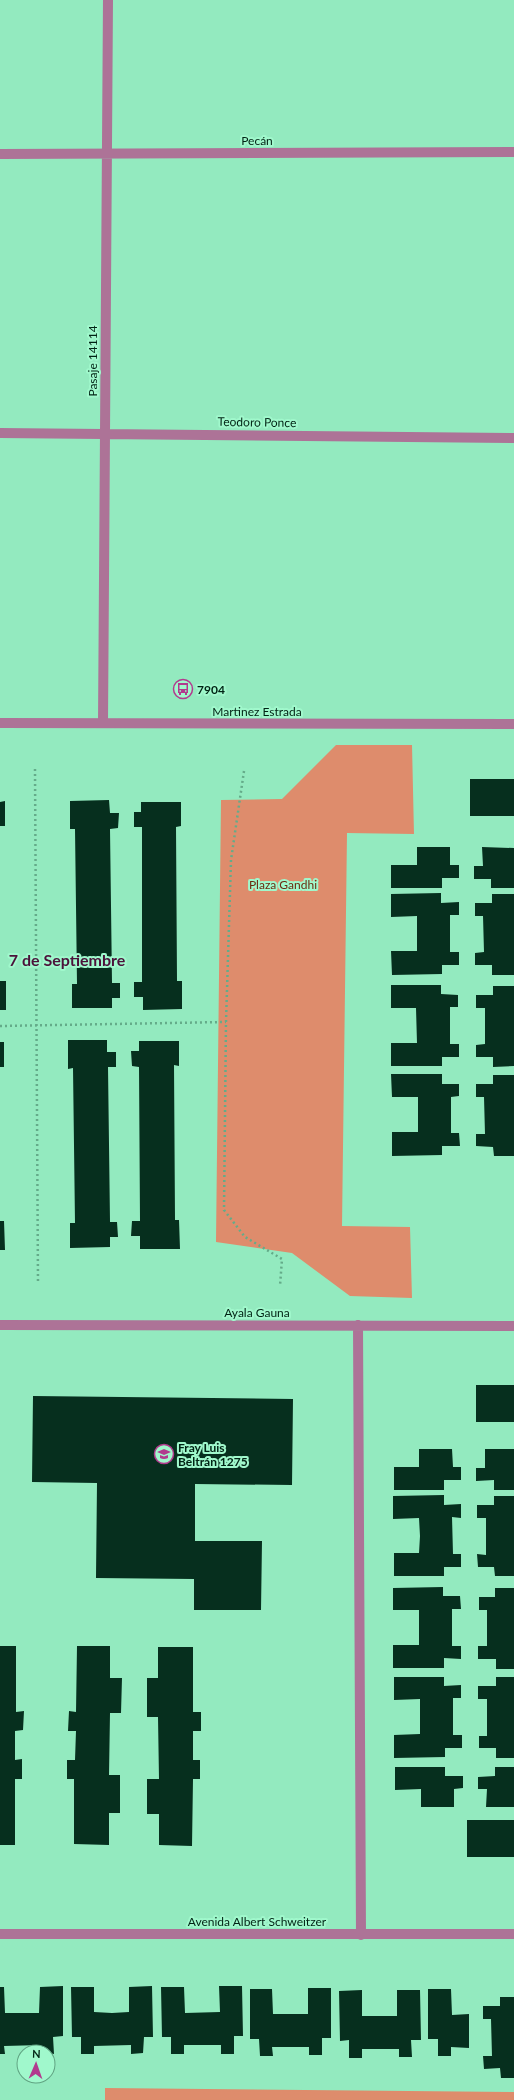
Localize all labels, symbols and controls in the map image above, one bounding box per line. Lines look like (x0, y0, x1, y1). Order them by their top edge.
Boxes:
street label: Pecán (241, 133, 273, 148)
street label: Pasaje 14114 (85, 325, 100, 397)
street label: Teodoro Ponce (218, 414, 296, 430)
bus stop icon: 7904 (172, 678, 194, 700)
place label: 7904 (197, 682, 225, 697)
street label: Martinez Estrada (212, 704, 302, 719)
park label: Plaza Gandhi (249, 877, 317, 892)
district label: 7 de Septiembre (9, 950, 126, 969)
street label: Ayala Gauna (224, 1305, 290, 1320)
place label: Fray Luis Beltrán 1275 (178, 1440, 248, 1469)
school or university icon: Fray Luis Beltrán 1275 (153, 1443, 175, 1465)
street label: Avenida Albert Schweitzer (188, 1914, 327, 1929)
north arrow (16, 2044, 56, 2084)
text: N (32, 2047, 41, 2060)

